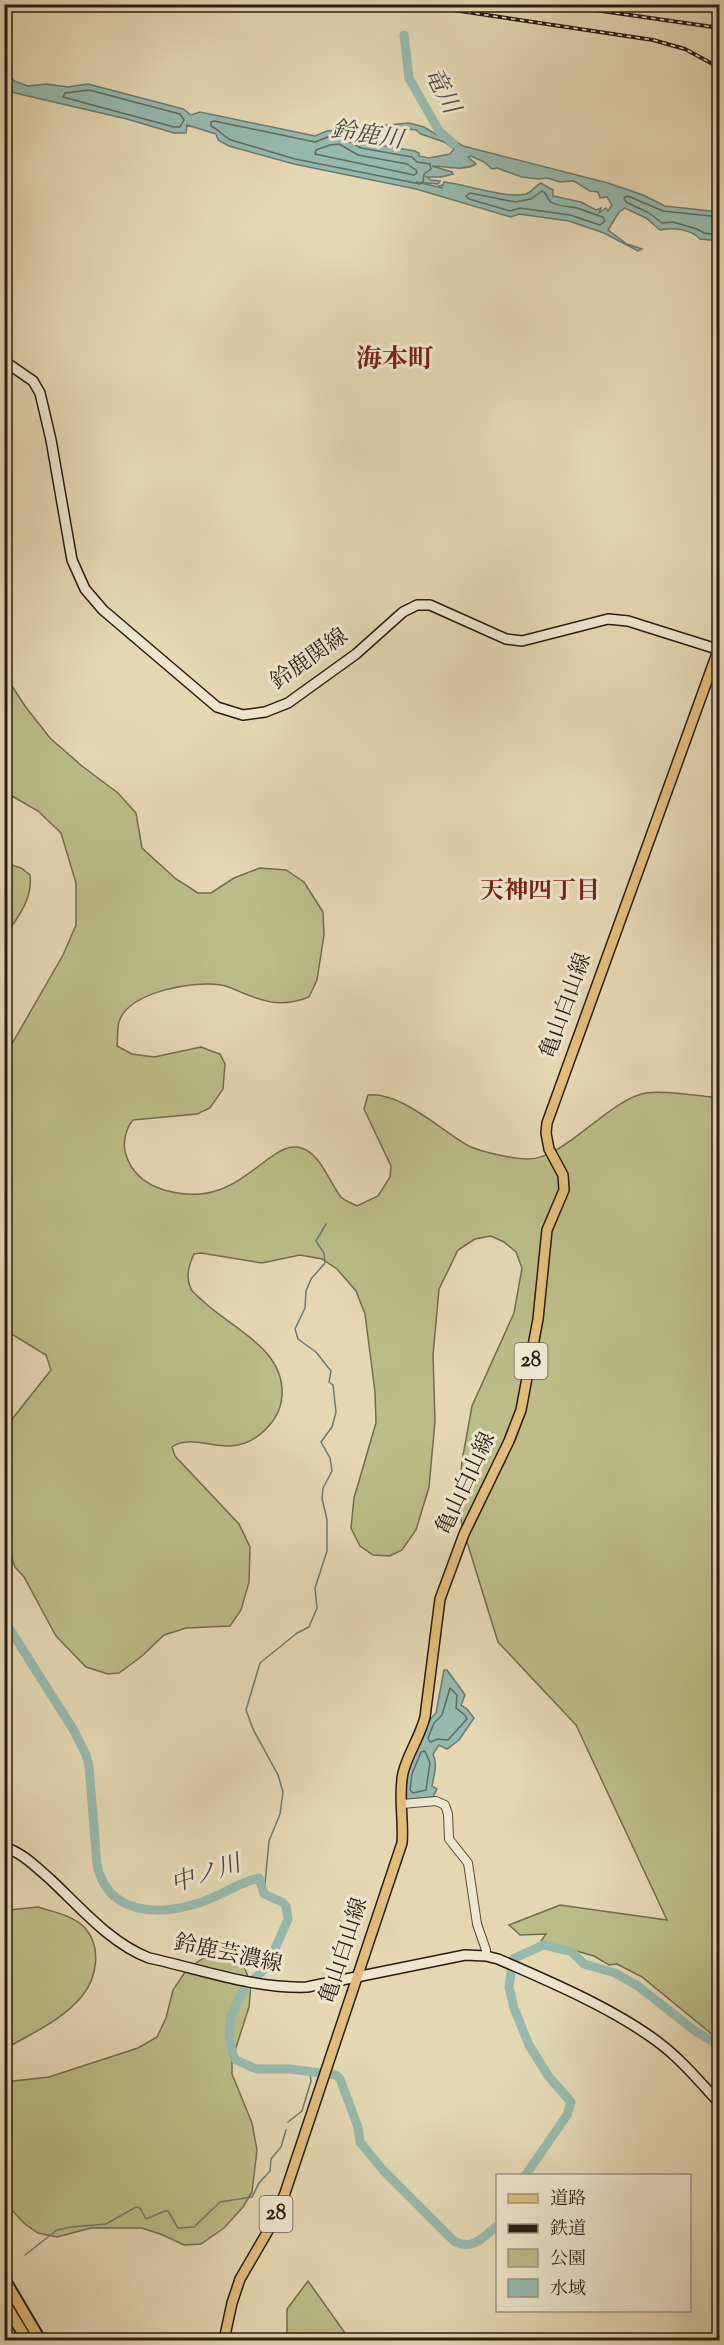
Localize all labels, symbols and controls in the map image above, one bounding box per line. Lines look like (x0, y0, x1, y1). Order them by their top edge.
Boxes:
water label: 竜川 (415, 62, 468, 123)
water label: 鈴鹿川 (329, 114, 408, 159)
district label: 海本町 (356, 342, 434, 379)
street label: 鈴鹿関線 (265, 622, 355, 698)
district label: 天神四丁目 (480, 875, 600, 909)
street label: 亀山白山線 (533, 949, 601, 1063)
road number: 28 (514, 1343, 548, 1379)
street label: 亀山白山線 (429, 1427, 505, 1541)
water label: 中ノ川 (167, 1847, 248, 1902)
street label: 亀山白山線 (313, 1894, 377, 2008)
street label: 鈴鹿芸濃線 (171, 1928, 285, 1982)
legend (496, 2174, 691, 2312)
text: 道路 (550, 2187, 586, 2213)
road number: 28 (260, 2196, 292, 2232)
text: 鉄道 (550, 2217, 586, 2243)
text: 公園 (550, 2247, 586, 2273)
text: 水域 (550, 2277, 586, 2303)

